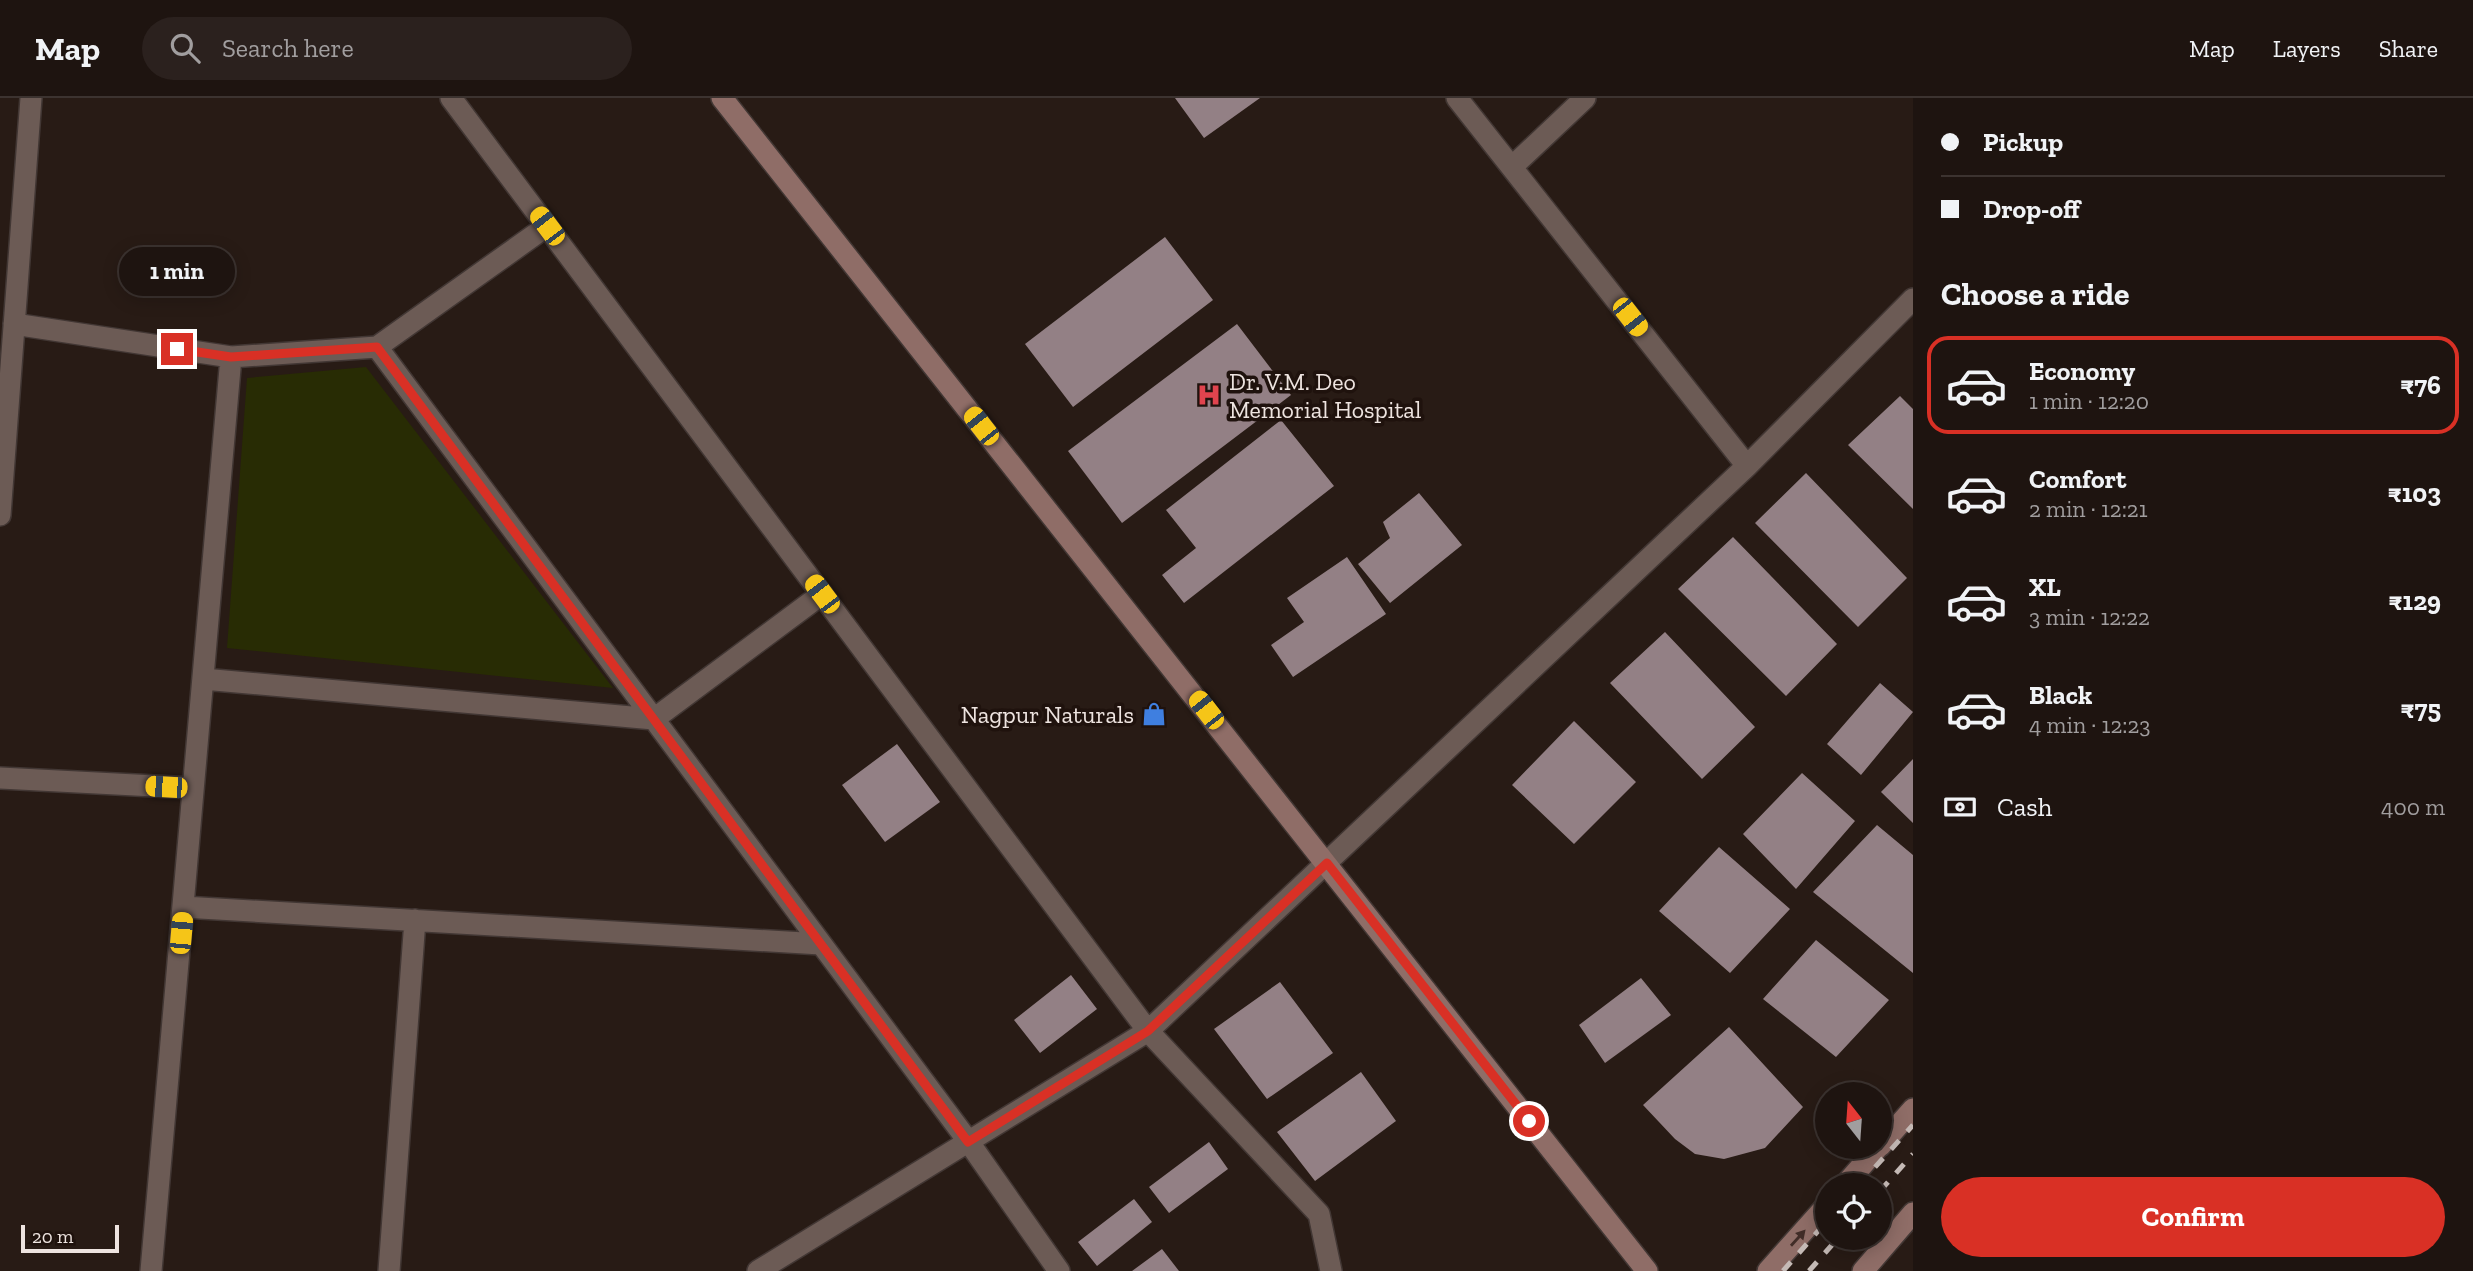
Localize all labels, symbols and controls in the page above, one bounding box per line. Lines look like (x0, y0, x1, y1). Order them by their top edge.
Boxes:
search box (142, 17, 632, 80)
text: Map (35, 29, 100, 68)
icon: search (166, 29, 204, 67)
text: Search here (222, 32, 354, 64)
text: Map (2189, 34, 2235, 63)
text: Layers (2273, 34, 2341, 63)
text: Share (2379, 34, 2438, 63)
text: Pickup (1983, 126, 2063, 158)
text: Drop-off (1983, 193, 2080, 225)
car (526, 203, 569, 249)
callout: 1 min (119, 247, 235, 296)
text: 1 min (150, 257, 204, 285)
text: Choose a ride (1941, 275, 2129, 313)
car (1609, 294, 1652, 340)
route end (161, 333, 193, 365)
icon: car (1945, 354, 2008, 417)
text: Economy (2029, 355, 2135, 387)
place label: Dr. V.M. Deo Memorial Hospital (1229, 367, 1421, 424)
text: ₹76 (2400, 369, 2441, 401)
hospital icon: Dr. V.M. Deo Memorial Hospital (1195, 381, 1223, 409)
text: 1 min · 12:20 (2029, 387, 2149, 415)
car (960, 403, 1003, 449)
icon: car (1945, 462, 2008, 525)
text: Comfort (2029, 463, 2126, 495)
text: ₹103 (2388, 477, 2441, 509)
text: 2 min · 12:21 (2029, 495, 2148, 523)
icon: car (1945, 570, 2008, 633)
car (801, 571, 844, 617)
text: XL (2029, 571, 2061, 603)
text: ₹129 (2389, 585, 2441, 617)
text: 3 min · 12:22 (2029, 603, 2150, 631)
icon: car (1945, 678, 2008, 741)
text: Black (2029, 679, 2092, 711)
car (1185, 687, 1228, 733)
text: ₹75 (2401, 693, 2441, 725)
place label: Nagpur Naturals (961, 700, 1134, 729)
shop icon: Nagpur Naturals (1140, 700, 1168, 728)
text: 4 min · 12:23 (2029, 711, 2151, 739)
car (145, 775, 188, 799)
icon: cash (1941, 788, 1979, 826)
text: Cash (1997, 791, 2052, 823)
text: 400 m (2381, 793, 2445, 821)
car (169, 911, 194, 955)
north arrow (1815, 1082, 1892, 1158)
map controls (1815, 1082, 1892, 1250)
route start (1513, 1105, 1545, 1137)
button: locate (1815, 1173, 1892, 1250)
button: Confirm (1941, 1177, 2445, 1257)
scale bar (21, 1222, 119, 1254)
text: 20 m (32, 1225, 73, 1248)
one-way arrow (1789, 1230, 1805, 1247)

